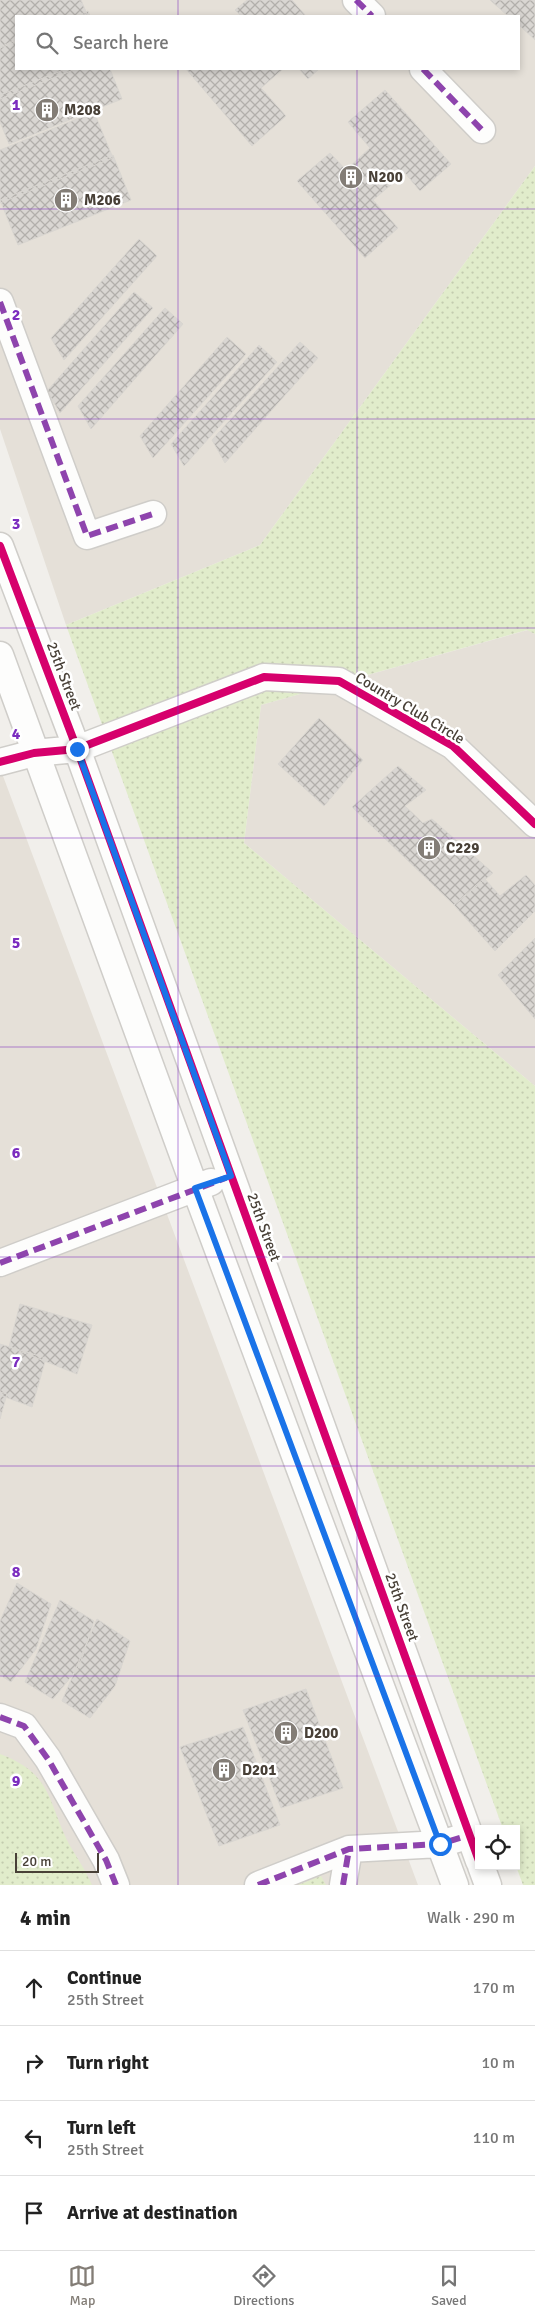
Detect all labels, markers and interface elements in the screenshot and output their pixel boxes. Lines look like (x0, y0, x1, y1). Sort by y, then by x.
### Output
search box (15, 15, 520, 70)
icon: search (33, 29, 61, 57)
text: Search here (73, 31, 169, 55)
text: 1 (12, 95, 21, 115)
building icon: M208 (34, 97, 60, 123)
place label: M208 (64, 101, 101, 119)
building icon: N200 (338, 164, 364, 190)
place label: N200 (368, 168, 403, 186)
building icon: M206 (53, 187, 79, 213)
place label: M206 (84, 191, 121, 209)
text: 2 (12, 305, 20, 325)
text: 3 (12, 514, 20, 534)
street label: 25th Street (43, 639, 85, 713)
street label: Country Club Circle (352, 668, 468, 748)
text: 4 (12, 724, 21, 744)
route end (66, 738, 89, 761)
building icon: C229 (416, 835, 442, 861)
place label: C229 (446, 839, 479, 857)
text: 5 (12, 933, 20, 953)
text: 6 (12, 1143, 21, 1163)
street label: 25th Street (243, 1190, 285, 1264)
text: 7 (12, 1352, 21, 1372)
text: 8 (12, 1562, 21, 1582)
street label: 25th Street (381, 1570, 423, 1644)
building icon: D200 (273, 1720, 299, 1746)
place label: D200 (304, 1724, 338, 1742)
building icon: D201 (211, 1757, 237, 1783)
place label: D201 (242, 1761, 276, 1779)
text: 9 (12, 1771, 21, 1791)
map controls (475, 1825, 520, 1870)
button: locate (475, 1825, 520, 1870)
route start (429, 1833, 452, 1856)
scale bar (15, 1850, 99, 1873)
text: 20 m (22, 1853, 51, 1870)
text: 4 min (20, 1905, 71, 1931)
text: Walk · 290 m (427, 1908, 515, 1928)
text: Continue (67, 1966, 142, 1990)
icon: ahead (20, 1974, 48, 2002)
text: 170 m (473, 1978, 515, 1998)
text: 25th Street (67, 1990, 144, 2010)
icon: right (20, 2049, 48, 2077)
text: Turn right (67, 2051, 149, 2075)
text: 10 m (481, 2053, 515, 2073)
text: Turn left (67, 2116, 136, 2140)
icon: left (20, 2124, 48, 2152)
text: 110 m (473, 2128, 515, 2148)
text: 25th Street (67, 2140, 144, 2160)
icon: arrive (20, 2199, 48, 2227)
text: Arrive at destination (67, 2201, 238, 2225)
tab: Map (68, 2262, 96, 2309)
tab: Directions (233, 2262, 294, 2309)
tab: Saved (431, 2262, 467, 2309)

